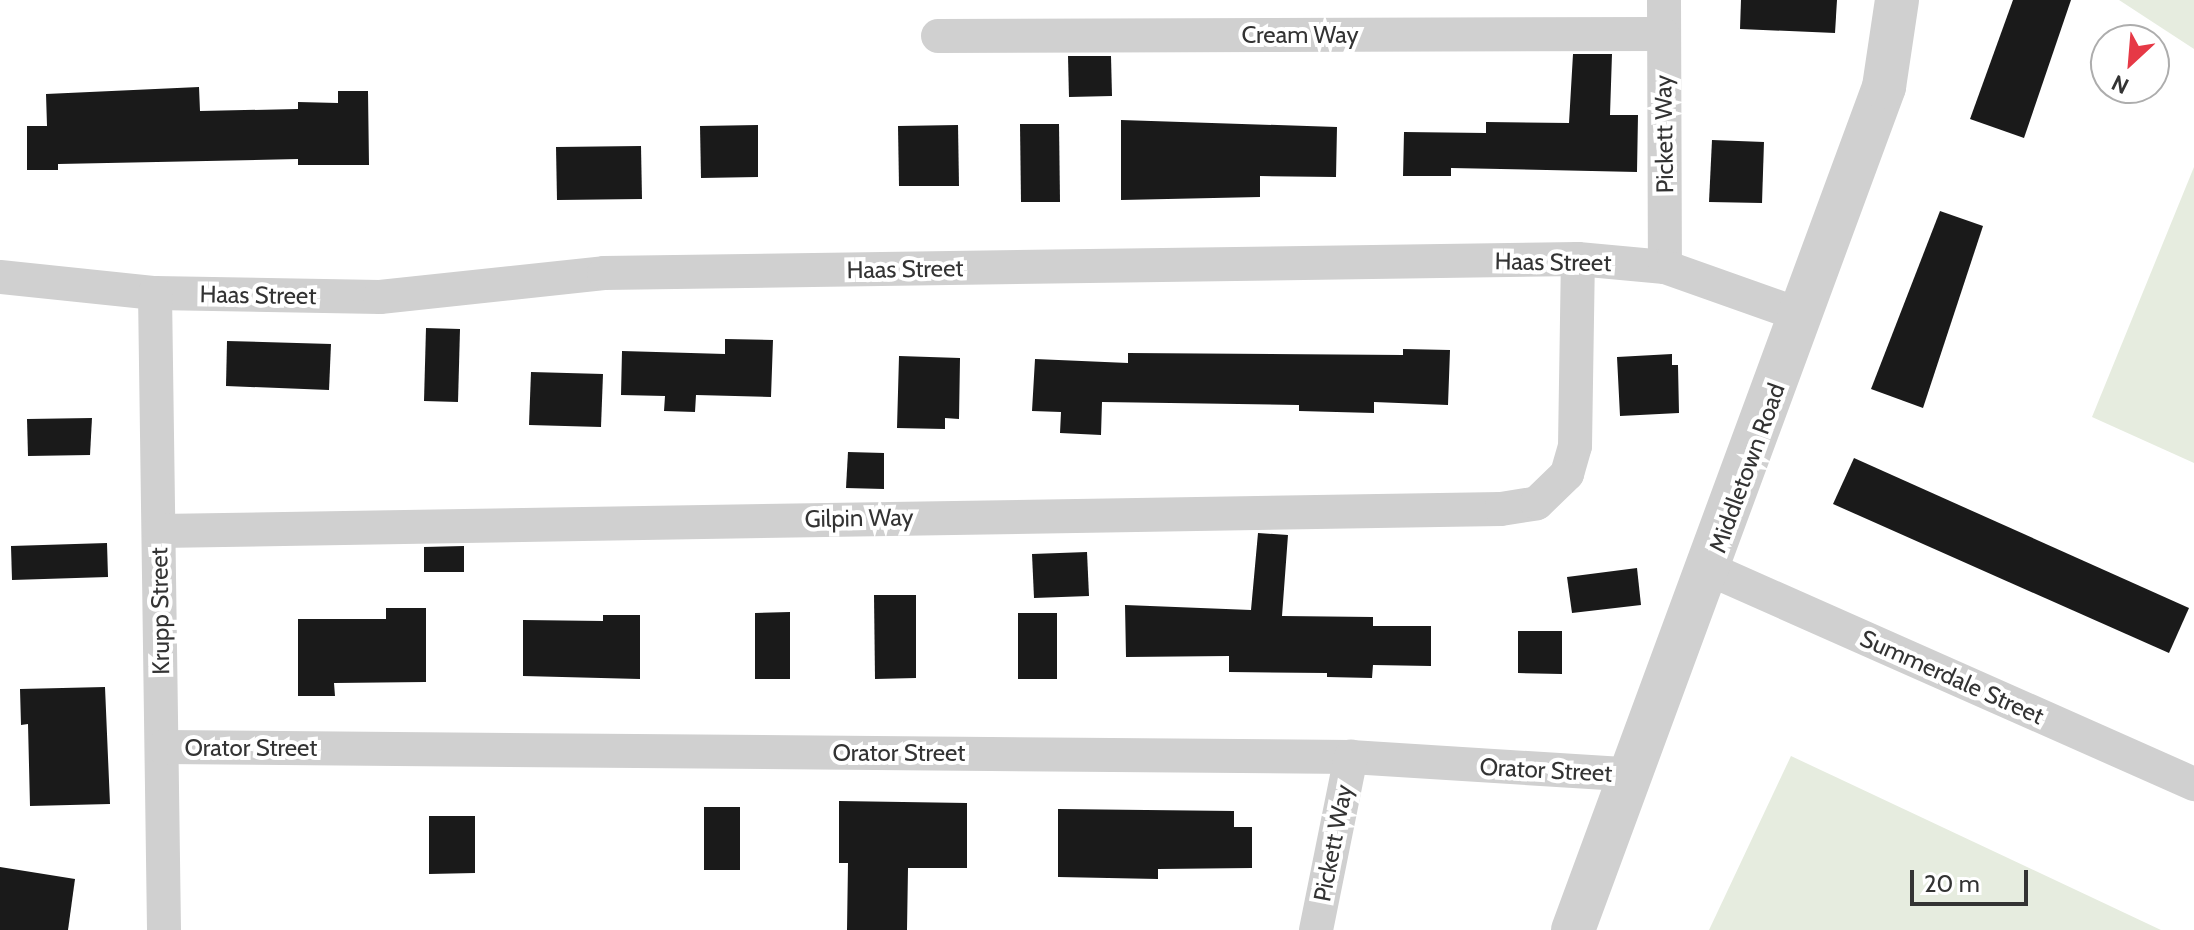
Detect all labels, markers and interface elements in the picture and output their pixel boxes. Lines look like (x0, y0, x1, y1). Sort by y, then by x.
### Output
street label: Cream Way (1241, 21, 1359, 49)
north arrow (2090, 24, 2170, 104)
text: N (2107, 69, 2133, 100)
street label: Pickett Way (1649, 74, 1679, 194)
street label: Haas Street (1494, 247, 1612, 277)
street label: Haas Street (846, 254, 964, 284)
street label: Haas Street (199, 280, 317, 310)
street label: Middletown Road (1703, 379, 1791, 557)
street label: Gilpin Way (804, 503, 914, 533)
street label: Krupp Street (144, 547, 176, 675)
street label: Summerdale Street (1856, 624, 2048, 730)
street label: Orator Street (185, 734, 317, 762)
street label: Orator Street (833, 739, 965, 767)
street label: Orator Street (1479, 752, 1613, 788)
street label: Pickett Way (1308, 782, 1358, 904)
scale bar (1914, 854, 2032, 904)
text: 20 m (1924, 869, 1980, 898)

